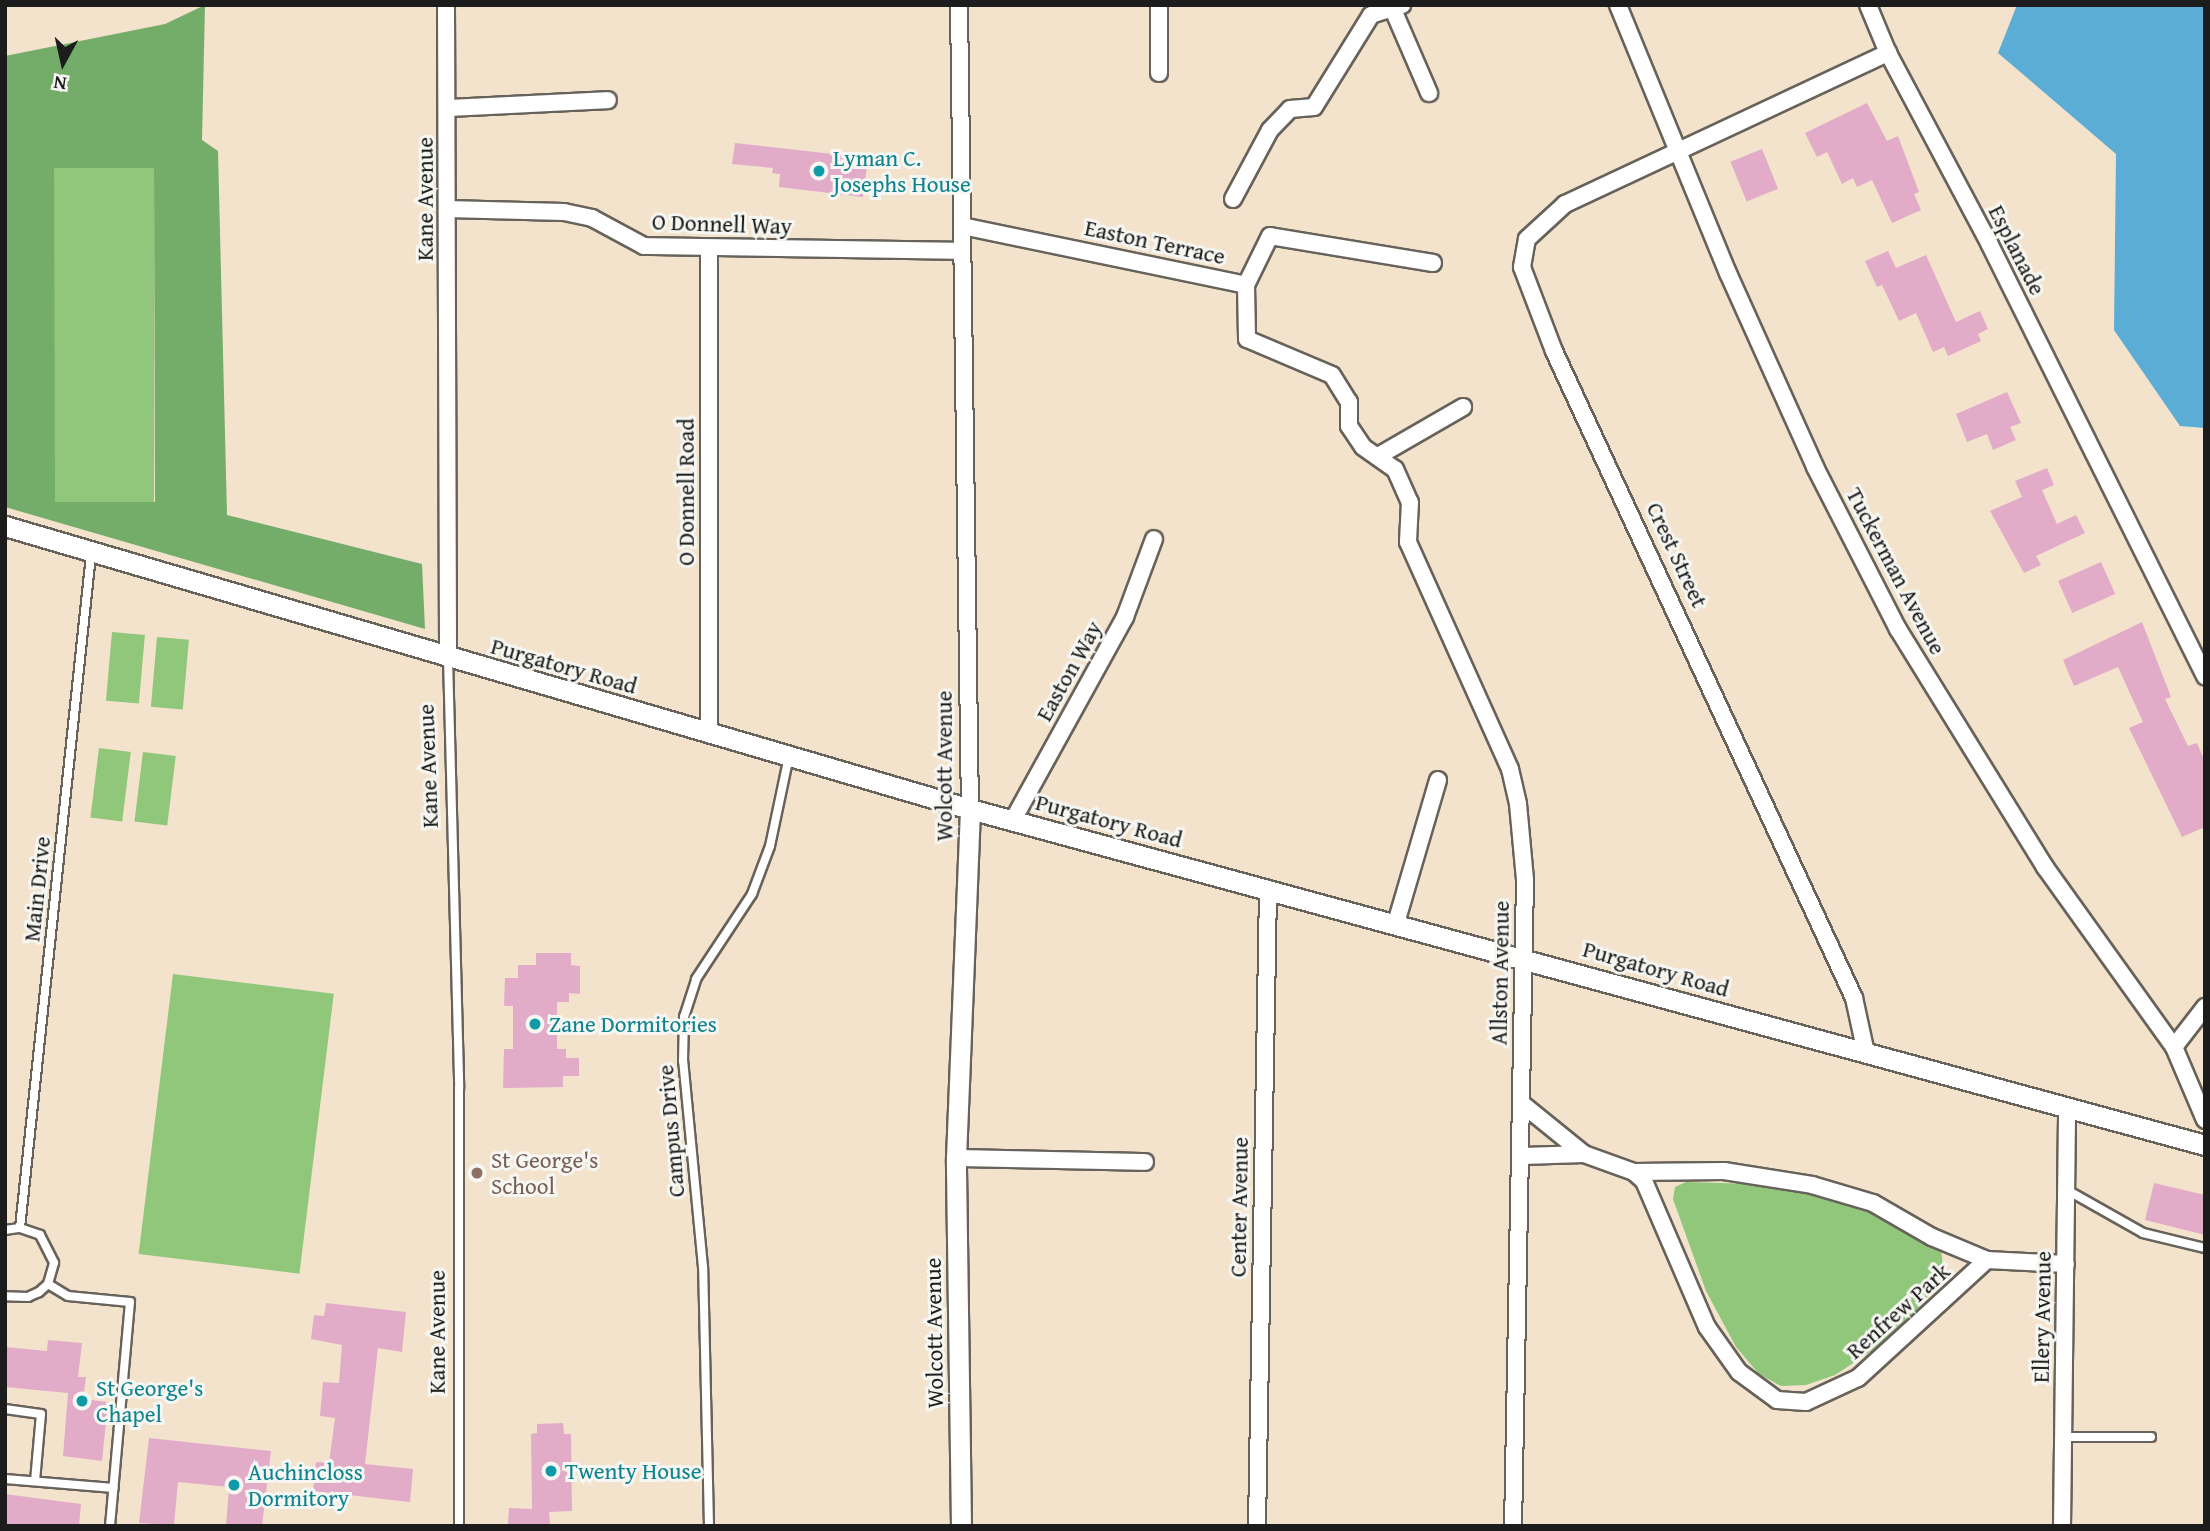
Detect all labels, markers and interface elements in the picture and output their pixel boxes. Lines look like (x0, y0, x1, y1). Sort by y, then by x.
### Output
north arrow (28, 28, 98, 98)
text: N (52, 69, 68, 99)
street label: Kane Avenue (411, 137, 439, 261)
place label: Lyman C. Josephs House (833, 144, 971, 198)
marker: Lyman C. Josephs House (811, 163, 827, 179)
street label: Esplanade (1983, 200, 2051, 300)
street label: O Donnell Way (651, 208, 793, 240)
street label: Easton Terrace (1082, 214, 1228, 270)
street label: O Donnell Road (672, 418, 700, 566)
street label: Tuckerman Avenue (1840, 483, 1952, 659)
street label: Crest Street (1641, 498, 1713, 612)
street label: Easton Way (1030, 616, 1108, 726)
street label: Purgatory Road (488, 632, 640, 700)
street label: Wolcott Avenue (930, 691, 958, 841)
street label: Kane Avenue (412, 704, 444, 828)
street label: Purgatory Road (1033, 788, 1185, 854)
street label: Main Drive (18, 835, 56, 943)
street label: Allston Avenue (1485, 901, 1515, 1045)
street label: Purgatory Road (1580, 935, 1732, 1003)
place label: Zane Dormitories (549, 1010, 717, 1038)
marker: Zane Dormitories (527, 1016, 543, 1032)
street label: Campus Drive (651, 1064, 691, 1198)
street label: Center Avenue (1224, 1137, 1254, 1277)
place label: St George's School (491, 1146, 598, 1200)
marker: St George's School (469, 1165, 485, 1181)
street label: Ellery Avenue (2027, 1251, 2057, 1383)
street label: Wolcott Avenue (919, 1257, 949, 1409)
street label: Renfrew Park (1840, 1257, 1956, 1365)
street label: Kane Avenue (423, 1270, 451, 1394)
place label: St George's Chapel (96, 1374, 203, 1428)
marker: St George's Chapel (74, 1393, 90, 1409)
place label: Twenty House (565, 1457, 701, 1485)
place label: Auchincloss Dormitory (248, 1458, 363, 1512)
marker: Twenty House (543, 1463, 559, 1479)
marker: Auchincloss Dormitory (226, 1477, 242, 1493)

